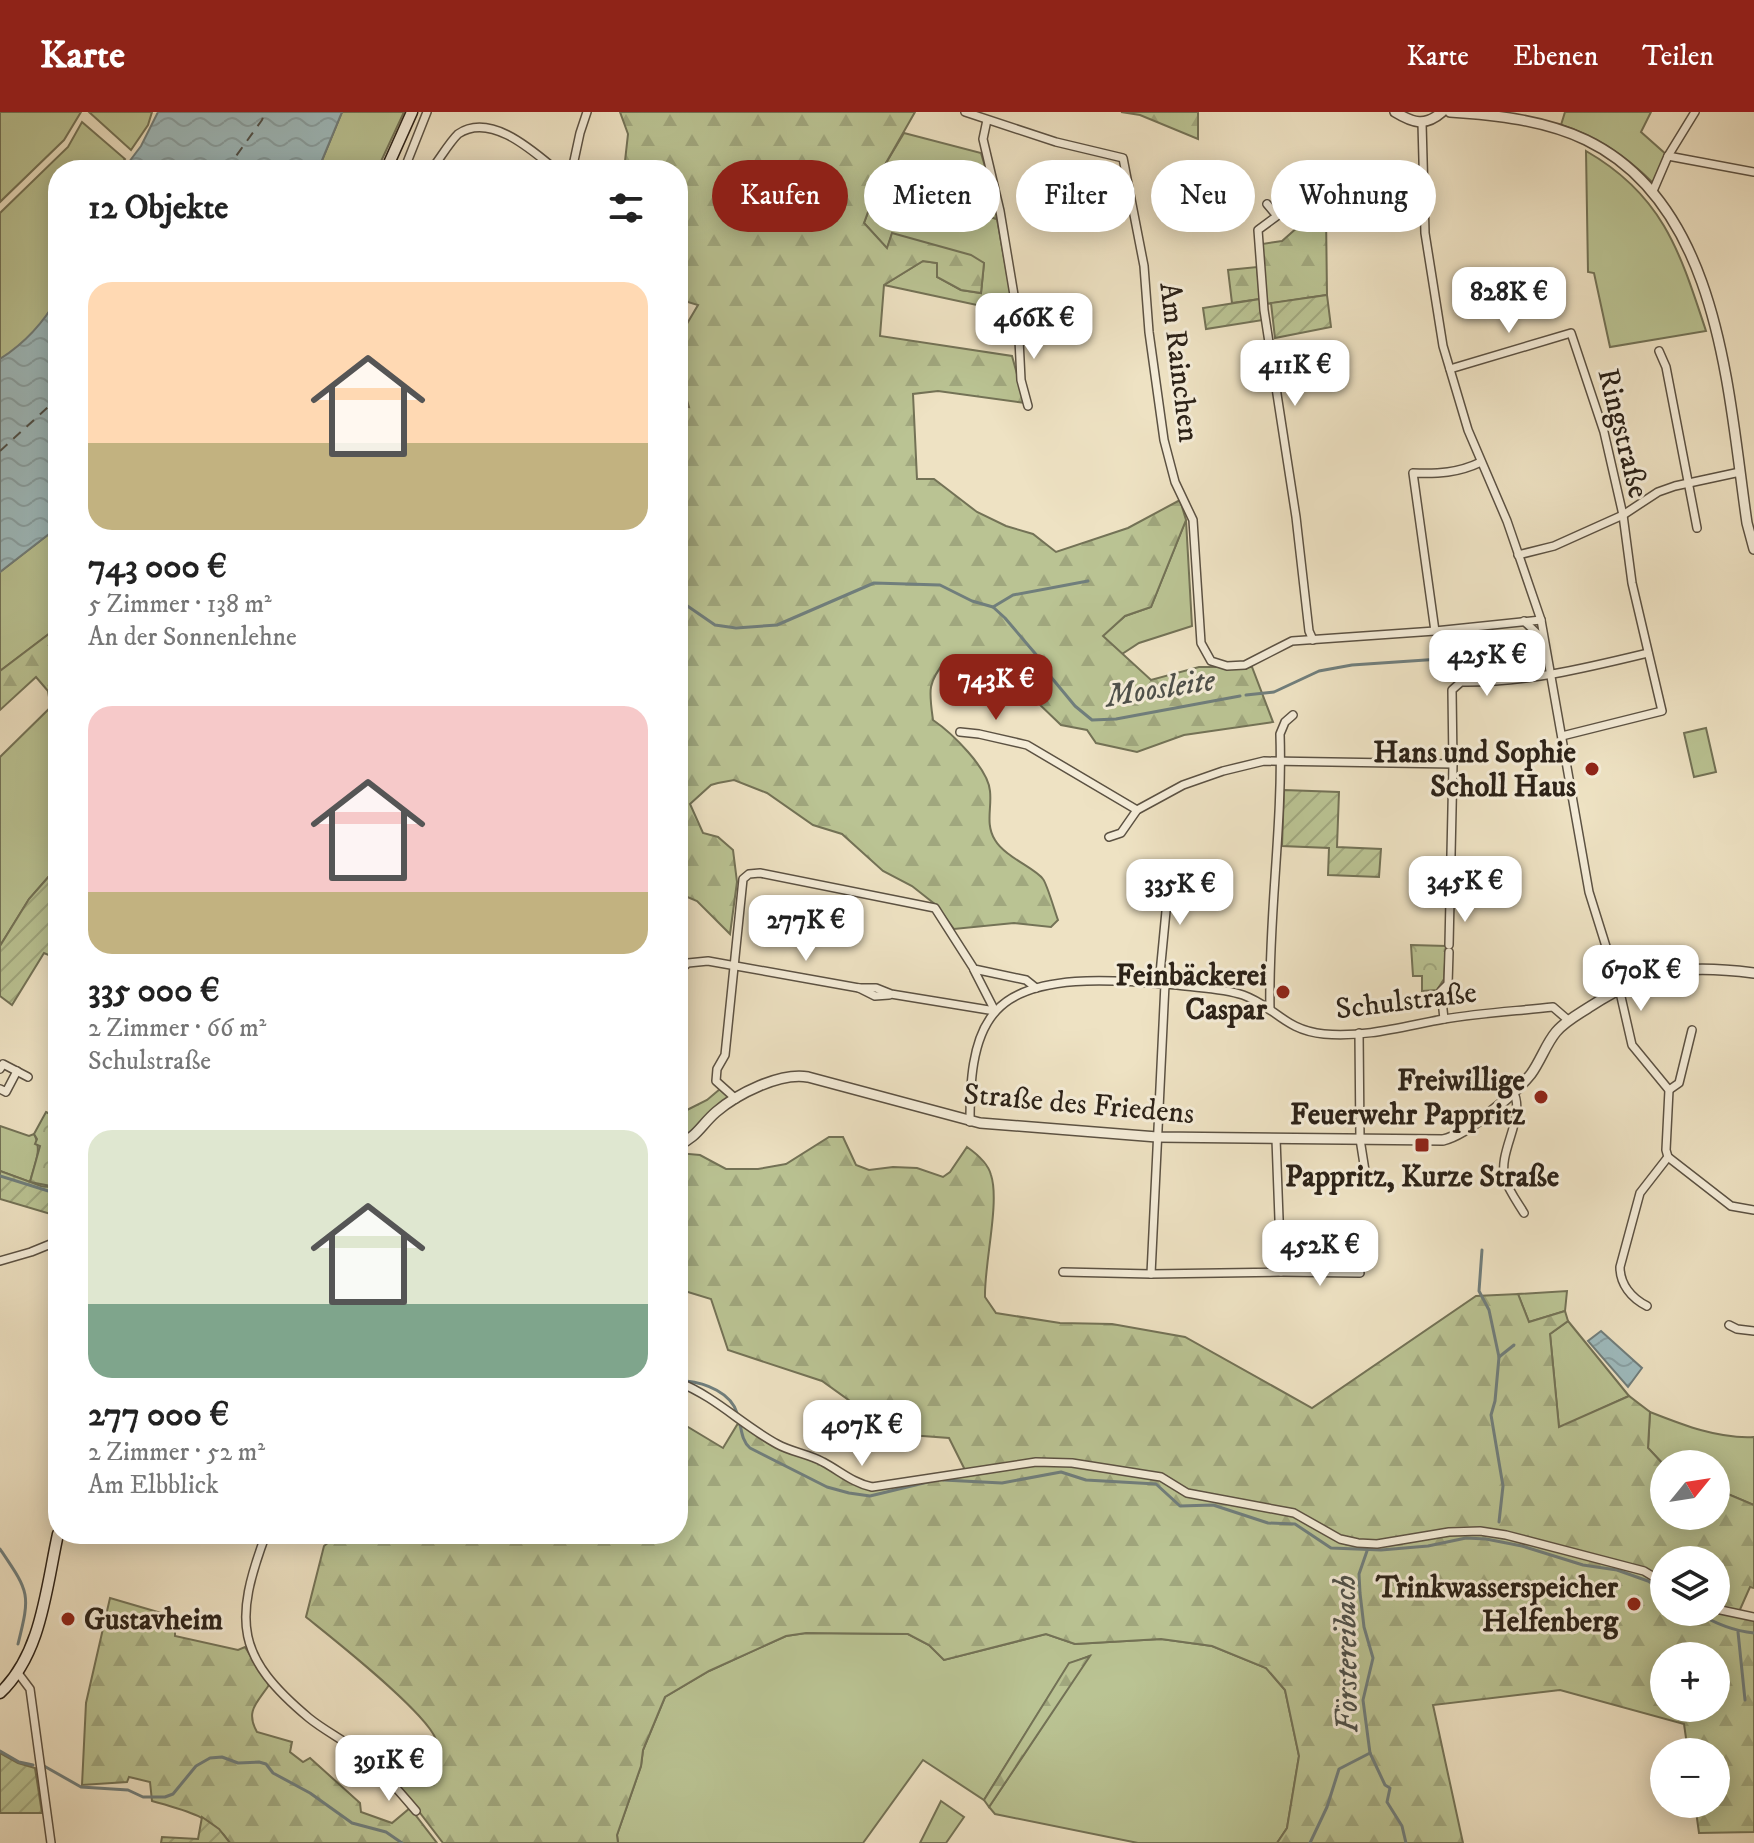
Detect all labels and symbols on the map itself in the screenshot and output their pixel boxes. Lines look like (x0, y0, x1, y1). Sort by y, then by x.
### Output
pin: 828K € (1444, 267, 1574, 335)
street label: Am Rainchen (1150, 280, 1207, 445)
pin: 466K € (969, 293, 1099, 361)
pin: 411K € (1230, 340, 1360, 408)
street label: Ringstraße (1589, 365, 1656, 502)
pin: 425K € (1422, 630, 1552, 698)
pin: 743K € (931, 654, 1061, 722)
water label: Moosleite (1101, 660, 1219, 718)
place label: Hans und Sophie Scholl Haus (1373, 735, 1577, 806)
marker: Hans und Sophie Scholl Haus (1583, 760, 1601, 778)
pin: 345K € (1400, 856, 1530, 924)
pin: 335K € (1115, 859, 1245, 927)
pin: 277K € (741, 895, 871, 963)
pin: 670K € (1576, 945, 1706, 1013)
place label: Feinbäckerei Caspar (1115, 958, 1268, 1029)
street label: Schulstraße (1334, 974, 1479, 1028)
marker: Feinbäckerei Caspar (1274, 983, 1292, 1001)
place label: Freiwillige Feuerwehr Pappritz (1290, 1063, 1526, 1134)
street label: Straße des Friedens (962, 1076, 1196, 1133)
marker: Freiwillige Feuerwehr Pappritz (1532, 1088, 1550, 1106)
marker: Pappritz, Kurze Straße (1413, 1136, 1431, 1154)
place label: Pappritz, Kurze Straße (1285, 1159, 1560, 1196)
pin: 452K € (1255, 1220, 1385, 1288)
pin: 407K € (797, 1400, 927, 1468)
north arrow (1650, 1450, 1730, 1530)
place label: Trinkwasserspeicher Helfenberg (1375, 1570, 1619, 1641)
water label: Förstereibach (1326, 1575, 1368, 1733)
marker: Trinkwasserspeicher Helfenberg (1625, 1595, 1643, 1613)
place label: Gustavheim (84, 1602, 223, 1639)
marker: Gustavheim (59, 1610, 77, 1628)
pin: 391K € (324, 1735, 454, 1803)

